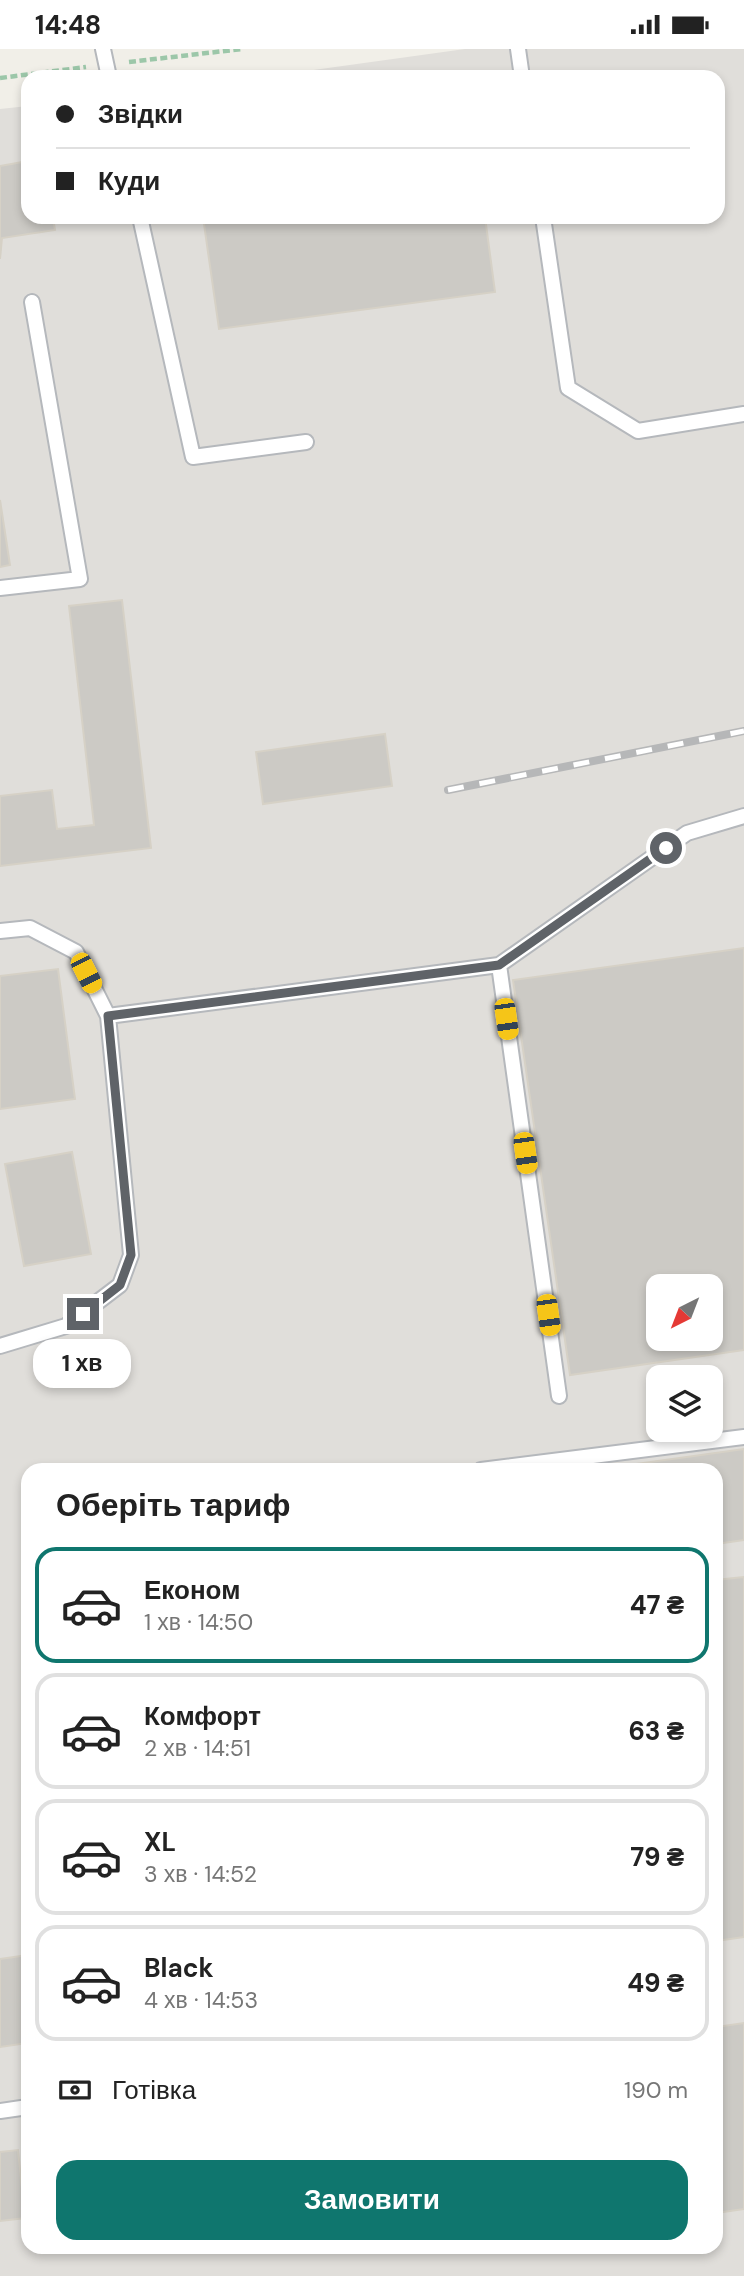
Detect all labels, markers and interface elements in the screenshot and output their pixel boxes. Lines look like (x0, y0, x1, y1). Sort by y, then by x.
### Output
text: 14:48 (35, 8, 101, 42)
text: Звідки (98, 97, 183, 131)
text: Куди (98, 164, 160, 198)
route start (650, 832, 682, 864)
car (68, 950, 105, 996)
car (493, 997, 520, 1041)
car (512, 1131, 539, 1175)
north arrow (646, 1274, 723, 1351)
map controls (646, 1274, 723, 1442)
car (535, 1293, 562, 1337)
route end (67, 1298, 99, 1330)
callout: 1 хв (34, 1339, 132, 1387)
text: 1 хв (62, 1348, 102, 1378)
button: layers (646, 1365, 723, 1442)
text: Оберіть тариф (56, 1484, 290, 1526)
text: Економ (144, 1573, 240, 1607)
icon: car (60, 1574, 123, 1637)
text: 47 ₴ (630, 1588, 684, 1622)
text: 1 хв · 14:50 (144, 1607, 253, 1637)
text: Комфорт (144, 1699, 261, 1733)
icon: car (60, 1700, 123, 1763)
text: 63 ₴ (628, 1714, 684, 1748)
text: 2 хв · 14:51 (144, 1733, 251, 1763)
text: XL (144, 1825, 176, 1859)
icon: car (60, 1826, 123, 1889)
text: 79 ₴ (630, 1840, 684, 1874)
text: 3 хв · 14:52 (144, 1859, 257, 1889)
text: Black (144, 1951, 214, 1985)
icon: car (60, 1952, 123, 2015)
text: 49 ₴ (627, 1966, 684, 2000)
text: 4 хв · 14:53 (144, 1985, 258, 2015)
icon: cash (56, 2071, 94, 2109)
text: Готівка (112, 2073, 196, 2107)
text: 190 m (624, 2075, 688, 2105)
button: Замовити (56, 2160, 688, 2240)

